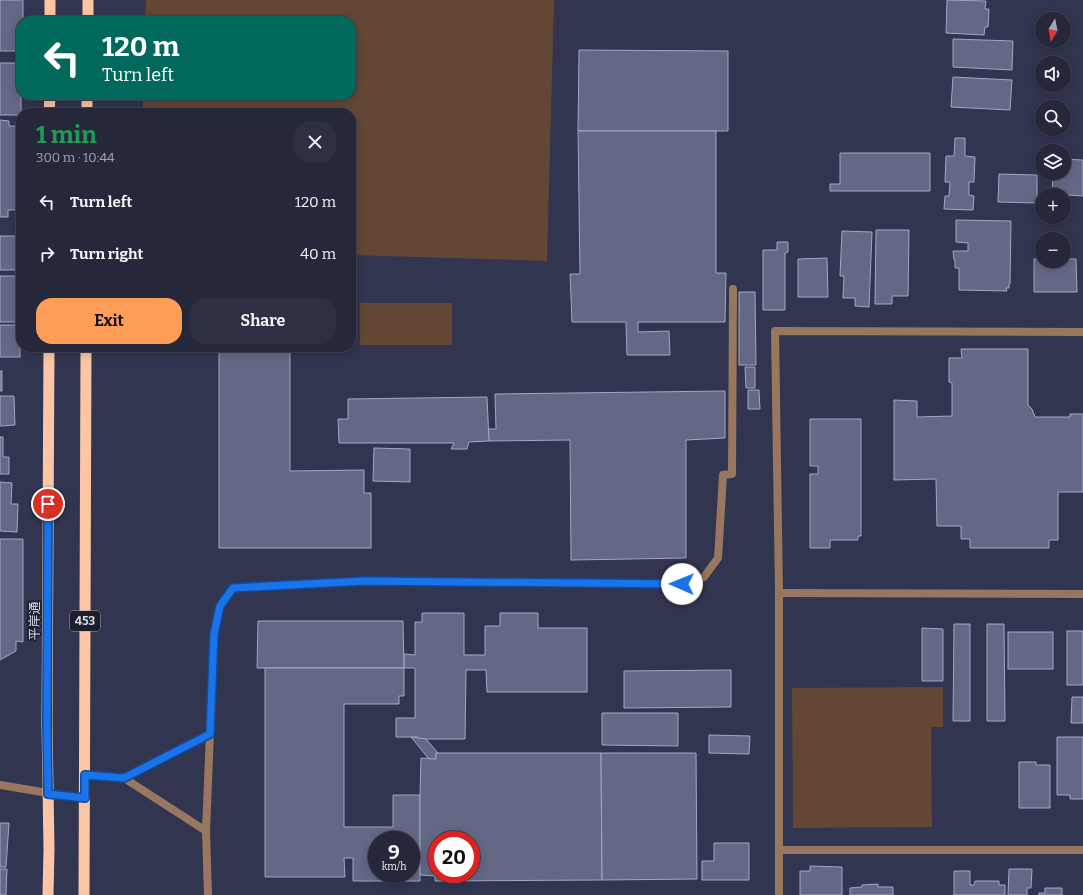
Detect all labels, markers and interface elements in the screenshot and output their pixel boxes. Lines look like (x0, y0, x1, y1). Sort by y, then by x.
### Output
north arrow (1035, 12, 1071, 48)
map controls (1035, 12, 1071, 268)
text: 120 m (102, 30, 179, 63)
icon: left (36, 32, 88, 84)
button: sound (1035, 56, 1071, 92)
text: Turn left (102, 64, 174, 86)
button: search (1035, 100, 1071, 136)
text: 1 min (36, 121, 97, 149)
button: close (294, 121, 336, 163)
button: layers (1035, 144, 1071, 180)
text: 300 m · 10:44 (36, 150, 115, 165)
button: + (1035, 188, 1071, 224)
icon: left (36, 191, 58, 213)
text: Turn left (70, 193, 132, 211)
text: 120 m (295, 193, 336, 211)
button: − (1035, 232, 1071, 268)
icon: right (36, 243, 58, 265)
text: Turn right (70, 245, 143, 263)
text: 40 m (300, 245, 336, 263)
button: Exit (36, 298, 182, 344)
button: Share (190, 298, 336, 344)
pin (31, 487, 65, 521)
icon: arrive (37, 493, 59, 515)
position arrow (661, 563, 703, 605)
street label: 平岸通 (27, 601, 42, 641)
road number: 453 (70, 611, 100, 631)
speed limit sign: 20 (428, 831, 480, 883)
text: 9 (388, 840, 400, 864)
text: km/h (382, 861, 406, 873)

